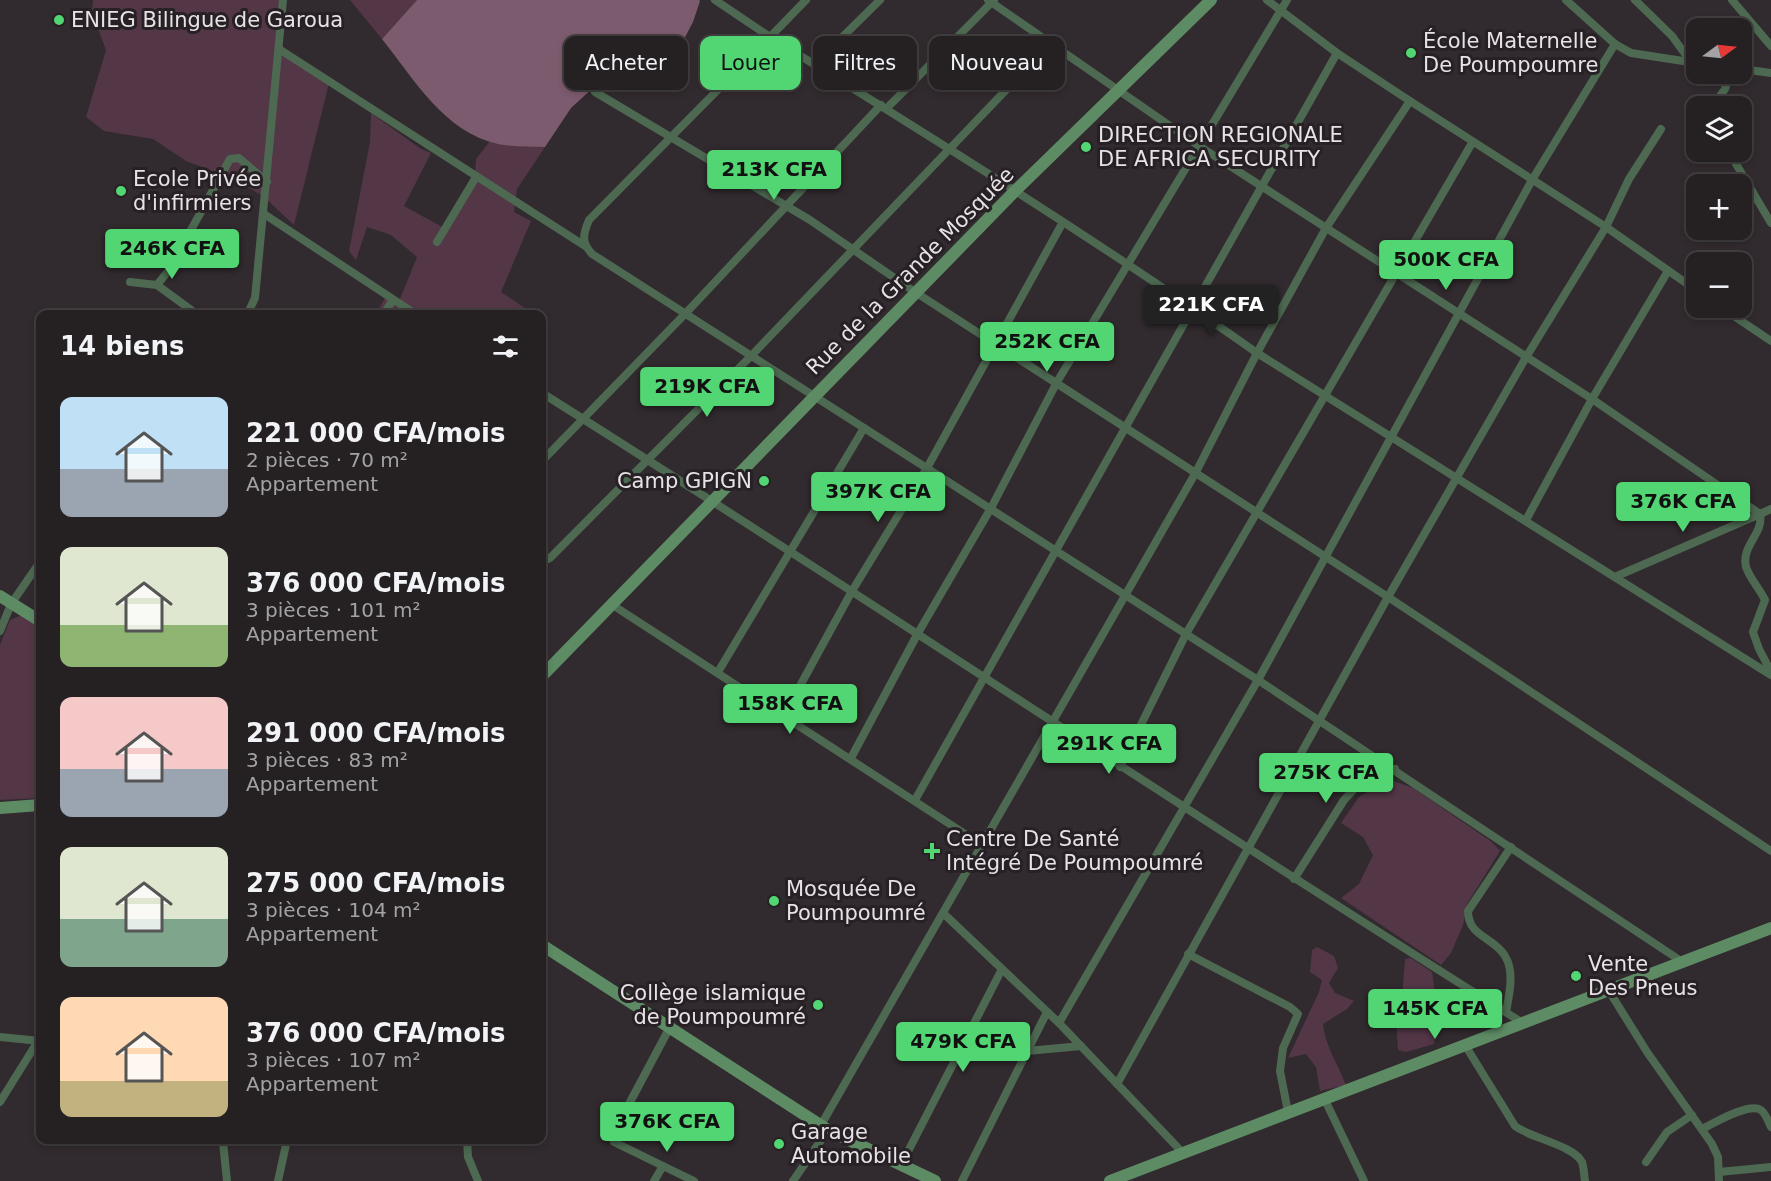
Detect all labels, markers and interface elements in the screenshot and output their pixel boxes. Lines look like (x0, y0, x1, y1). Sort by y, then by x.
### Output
place label: ENIEG Bilingue de Garoua (71, 8, 343, 32)
marker: ENIEG Bilingue de Garoua (52, 13, 66, 27)
north arrow (1686, 18, 1752, 84)
map controls (1686, 18, 1752, 318)
place label: École Maternelle De Poumpoumre (1423, 28, 1598, 77)
chip: Acheter (564, 36, 688, 90)
chip: Louer (700, 36, 801, 90)
chip: Filtres (813, 36, 917, 90)
chip: Nouveau (929, 36, 1065, 90)
marker: École Maternelle De Poumpoumre (1404, 46, 1418, 60)
button: layers (1686, 96, 1752, 162)
place label: DIRECTION REGIONALE DE AFRICA SECURITY (1098, 123, 1343, 171)
marker: DIRECTION REGIONALE DE AFRICA SECURITY (1079, 140, 1093, 154)
pin: 213K CFA (712, 150, 836, 201)
text: 213K CFA (721, 157, 827, 181)
street label: Rue de la Grande Mosquée (801, 162, 1019, 380)
place label: Ecole Privée d'infirmiers (133, 167, 261, 215)
button: + (1686, 174, 1752, 240)
marker: Ecole Privée d'infirmiers (114, 184, 128, 198)
pin: 246K CFA (110, 229, 234, 280)
text: 246K CFA (119, 236, 225, 260)
pin: 500K CFA (1384, 240, 1508, 291)
text: 500K CFA (1393, 247, 1499, 271)
button: − (1686, 252, 1752, 318)
pin: 221K CFA (1149, 285, 1273, 336)
text: 221K CFA (1158, 292, 1264, 316)
pin: 252K CFA (985, 322, 1109, 373)
text: 252K CFA (994, 329, 1100, 353)
icon: filters (489, 330, 522, 363)
text: 14 biens (60, 331, 184, 361)
pin: 219K CFA (645, 367, 769, 418)
text: 219K CFA (654, 374, 760, 398)
text: 221 000 CFA/mois (246, 418, 505, 448)
icon: home (108, 421, 180, 493)
text: 2 pièces · 70 m² (246, 448, 408, 472)
place label: Camp GPIGN (617, 469, 752, 493)
text: Appartement (246, 472, 378, 496)
pin: 397K CFA (816, 472, 940, 523)
marker: Camp GPIGN (757, 474, 771, 488)
text: 397K CFA (825, 479, 931, 503)
pin: 376K CFA (1621, 482, 1745, 533)
text: 376K CFA (1630, 489, 1736, 513)
text: 376 000 CFA/mois (246, 568, 505, 598)
icon: home (108, 571, 180, 643)
text: 3 pièces · 101 m² (246, 598, 420, 622)
text: Appartement (246, 622, 378, 646)
pin: 158K CFA (728, 684, 852, 735)
text: 158K CFA (737, 691, 843, 715)
text: 291 000 CFA/mois (246, 718, 505, 748)
icon: home (108, 721, 180, 793)
pin: 291K CFA (1047, 724, 1171, 775)
text: 291K CFA (1056, 731, 1162, 755)
text: 3 pièces · 83 m² (246, 748, 408, 772)
pin: 275K CFA (1264, 753, 1388, 804)
text: 275K CFA (1273, 760, 1379, 784)
text: Appartement (246, 772, 378, 796)
place label: Centre De Santé Intégré De Poumpoumré (946, 827, 1203, 875)
marker: Centre De Santé Intégré De Poumpoumré (923, 842, 941, 860)
text: 275 000 CFA/mois (246, 868, 505, 898)
icon: home (108, 871, 180, 943)
place label: Mosquée De Poumpoumré (786, 877, 926, 925)
marker: Mosquée De Poumpoumré (767, 894, 781, 908)
text: 3 pièces · 104 m² (246, 898, 420, 922)
text: Appartement (246, 922, 378, 946)
place label: Vente Des Pneus (1588, 952, 1697, 1000)
marker: Vente Des Pneus (1569, 969, 1583, 983)
place label: Collège islamique de Poumpoumré (620, 981, 806, 1029)
pin: 145K CFA (1373, 989, 1497, 1040)
text: 145K CFA (1382, 996, 1488, 1020)
marker: Collège islamique de Poumpoumré (811, 998, 825, 1012)
text: 376 000 CFA/mois (246, 1018, 505, 1048)
icon: home (108, 1021, 180, 1093)
pin: 479K CFA (901, 1022, 1025, 1073)
text: 479K CFA (910, 1029, 1016, 1053)
text: 3 pièces · 107 m² (246, 1048, 420, 1072)
text: Appartement (246, 1072, 378, 1096)
pin: 376K CFA (605, 1102, 729, 1153)
text: 376K CFA (614, 1109, 720, 1133)
place label: Garage Automobile (791, 1120, 911, 1168)
marker: Garage Automobile (772, 1137, 786, 1151)

